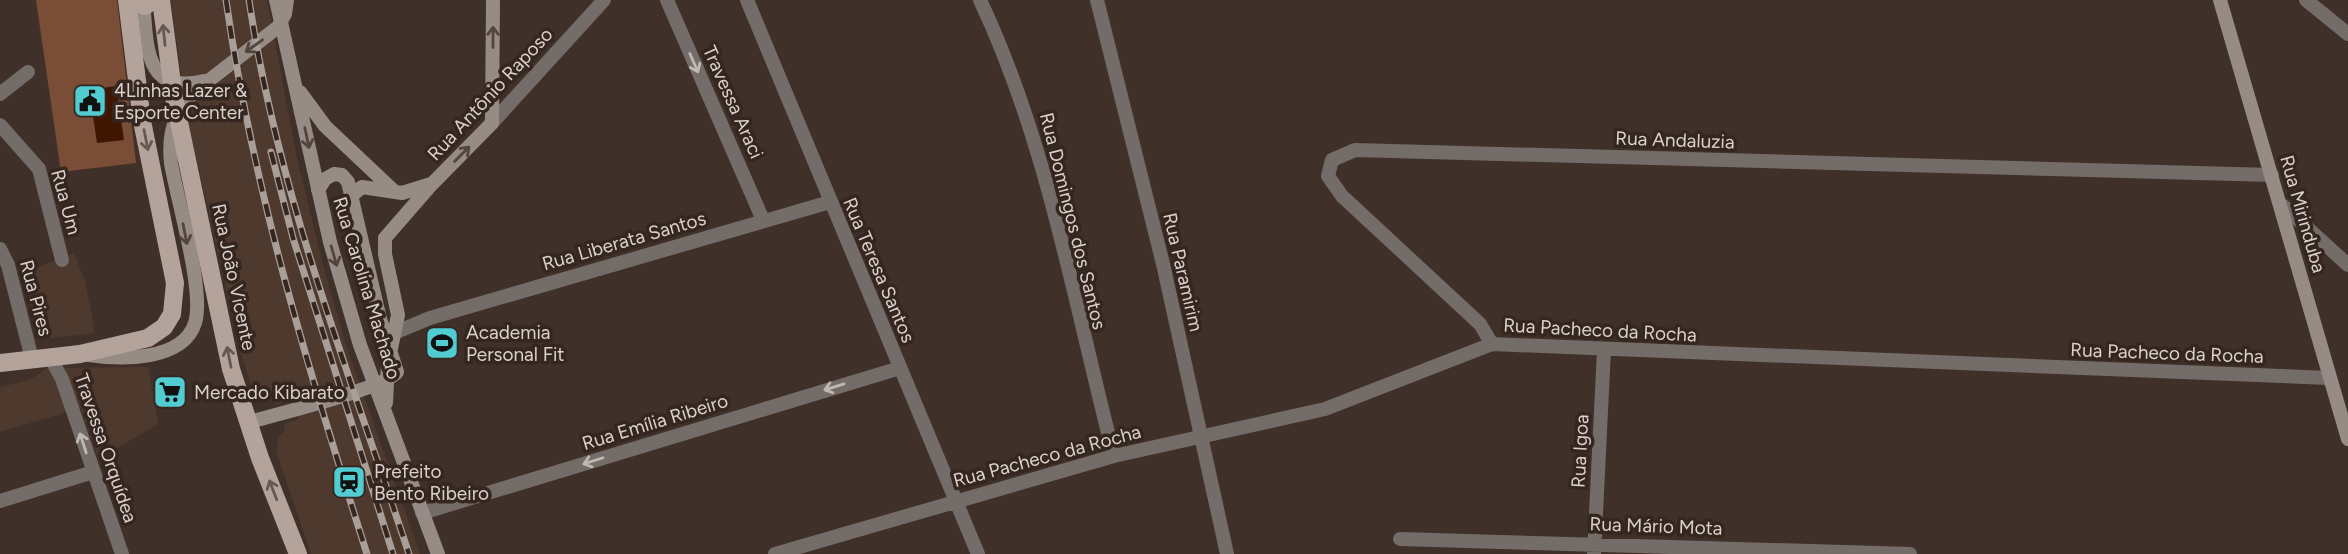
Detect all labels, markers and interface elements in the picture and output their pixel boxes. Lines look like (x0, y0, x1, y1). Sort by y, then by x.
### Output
street label: Rua Antônio Raposo (423, 23, 557, 165)
one-way arrow (158, 24, 171, 47)
one-way arrow (486, 26, 500, 49)
one-way arrow (245, 39, 264, 53)
street label: Travessa Araci (698, 42, 768, 162)
one-way arrow (688, 51, 701, 73)
place label: 4Linhas Lazer & Esporte Center (114, 79, 248, 124)
public building icon: 4Linhas Lazer & Esporte Center (71, 82, 109, 120)
street label: Rua Domingos dos Santos (1035, 110, 1111, 332)
one-way arrow (300, 126, 314, 149)
street label: Rua Andaluzia (1615, 126, 1735, 154)
one-way arrow (140, 128, 153, 151)
one-way arrow (453, 145, 470, 162)
street label: Rua Mirinduba (2275, 153, 2331, 275)
street label: Rua Um (46, 167, 86, 237)
street label: Rua Carolina Machado (328, 194, 406, 382)
street label: Rua Teresa Santos (838, 194, 920, 346)
street label: Rua João Vicente (207, 202, 261, 352)
street label: Rua Liberata Santos (539, 207, 709, 275)
street label: Rua Paramirim (1158, 210, 1208, 334)
one-way arrow (178, 222, 192, 245)
one-way arrow (329, 245, 342, 267)
street label: Rua Pires (15, 257, 57, 339)
street label: Rua Pacheco da Rocha (1503, 313, 1697, 347)
place label: Academia Personal Fit (466, 321, 565, 366)
sports icon: Academia Personal Fit (423, 324, 461, 362)
street label: Rua Pacheco da Rocha (2070, 338, 2264, 368)
one-way arrow (221, 346, 235, 369)
street label: Travessa Orquídea (70, 370, 142, 526)
supermarket icon: Mercado Kibarato (151, 373, 189, 411)
place label: Mercado Kibarato (194, 381, 345, 404)
one-way arrow (824, 382, 846, 395)
street label: Rua Emília Ribeiro (579, 389, 731, 455)
street label: Rua Igoa (1567, 413, 1593, 489)
street label: Rua Pacheco da Rocha (951, 420, 1143, 492)
one-way arrow (76, 433, 89, 455)
one-way arrow (583, 456, 605, 468)
place label: Prefeito Bento Ribeiro (374, 460, 489, 505)
station icon: Prefeito Bento Ribeiro (330, 463, 368, 501)
one-way arrow (266, 480, 279, 502)
street label: Rua Mário Mota (1589, 512, 1723, 540)

